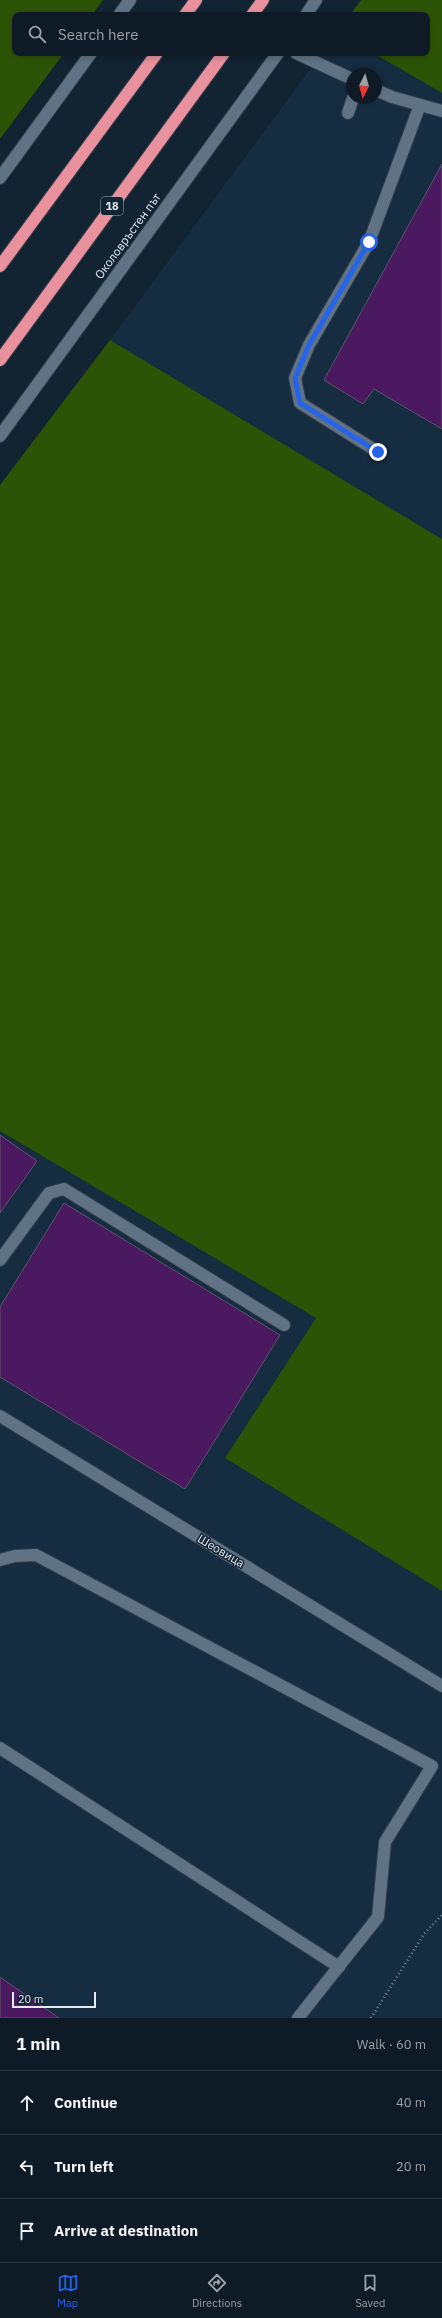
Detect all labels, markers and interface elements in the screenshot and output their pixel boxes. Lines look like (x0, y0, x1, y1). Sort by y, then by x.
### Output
search box (12, 12, 430, 56)
icon: search (26, 23, 48, 45)
text: Search here (58, 25, 138, 44)
north arrow (346, 68, 382, 104)
street label: Околовръстен път (91, 189, 164, 282)
road number: 18 (101, 197, 123, 215)
route start (360, 233, 378, 251)
route end (369, 443, 387, 461)
street label: Шеовица (195, 1531, 248, 1571)
scale bar (12, 1990, 96, 2009)
text: 20 m (18, 1992, 43, 2006)
text: 1 min (16, 2033, 60, 2055)
text: Walk · 60 m (357, 2036, 426, 2053)
icon: ahead (16, 2092, 38, 2114)
text: Continue (54, 2093, 118, 2112)
text: 40 m (396, 2094, 426, 2111)
icon: left (16, 2156, 38, 2178)
text: Turn left (54, 2157, 114, 2176)
text: 20 m (396, 2158, 426, 2175)
icon: arrive (16, 2220, 38, 2242)
text: Arrive at destination (54, 2221, 198, 2240)
tab: Map (57, 2272, 79, 2310)
tab: Directions (192, 2272, 242, 2310)
tab: Saved (355, 2272, 385, 2310)

